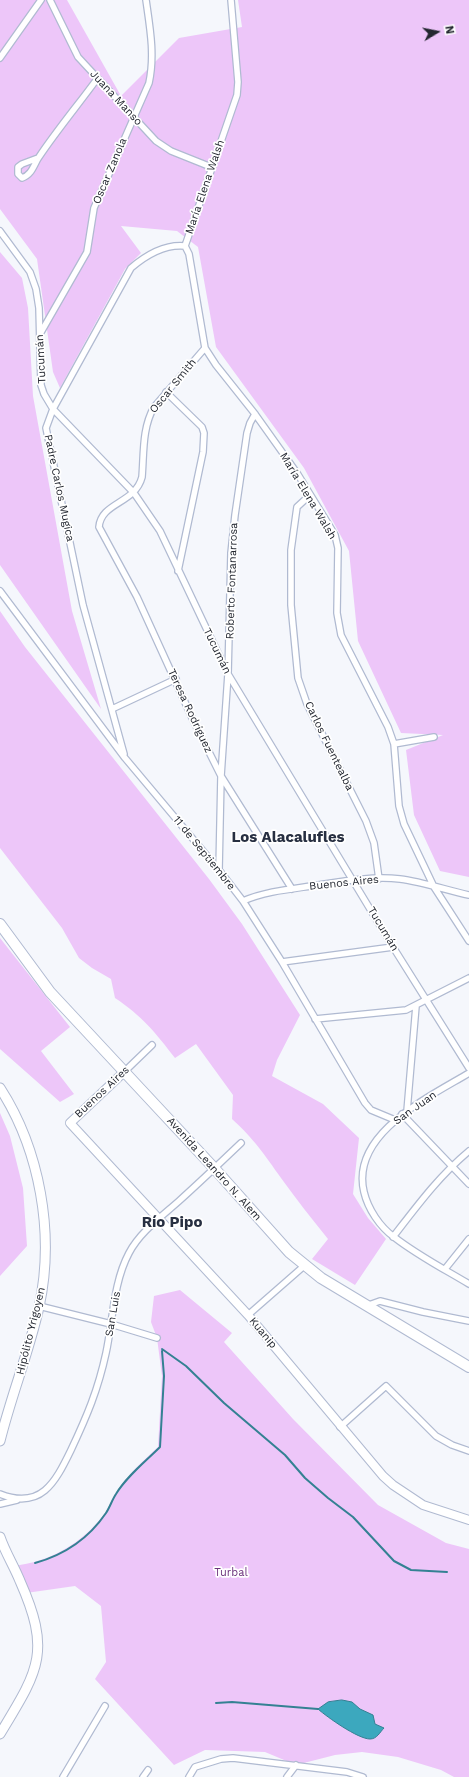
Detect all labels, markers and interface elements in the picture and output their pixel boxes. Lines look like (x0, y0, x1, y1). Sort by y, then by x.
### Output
north arrow (417, 12, 457, 52)
text: N (442, 25, 456, 35)
street label: Juana Manso (87, 68, 145, 128)
street label: Oscar Zanola (90, 136, 130, 206)
street label: María Elena Walsh (183, 138, 227, 236)
street label: Tucumán (33, 334, 49, 384)
street label: Oscar Smith (147, 356, 199, 416)
street label: Padre Carlos Mugica (41, 433, 77, 543)
street label: María Elena Walsh (277, 450, 339, 542)
street label: Roberto Fontanarrosa (223, 522, 241, 640)
street label: Tucumán (200, 626, 234, 676)
street label: Teresa Rodríguez (165, 667, 215, 755)
street label: Carlos Fuentealba (302, 699, 356, 793)
street label: 11 de Septiembre (170, 813, 238, 893)
district label: Los Alacalufles (231, 829, 345, 847)
street label: Buenos Aires (309, 873, 379, 893)
street label: Tucumán (365, 905, 401, 953)
street label: Buenos Aires (72, 1063, 132, 1121)
street label: San Juan (391, 1088, 439, 1128)
street label: Avenida Leandro N. Alem (164, 1114, 264, 1224)
district label: Río Pipo (142, 1214, 202, 1232)
street label: Hipólito Yrigoyen (14, 1286, 48, 1376)
street label: San Luis (103, 1290, 123, 1338)
street label: Kuanip (246, 1315, 280, 1351)
park label: Turbal (214, 1566, 248, 1580)

